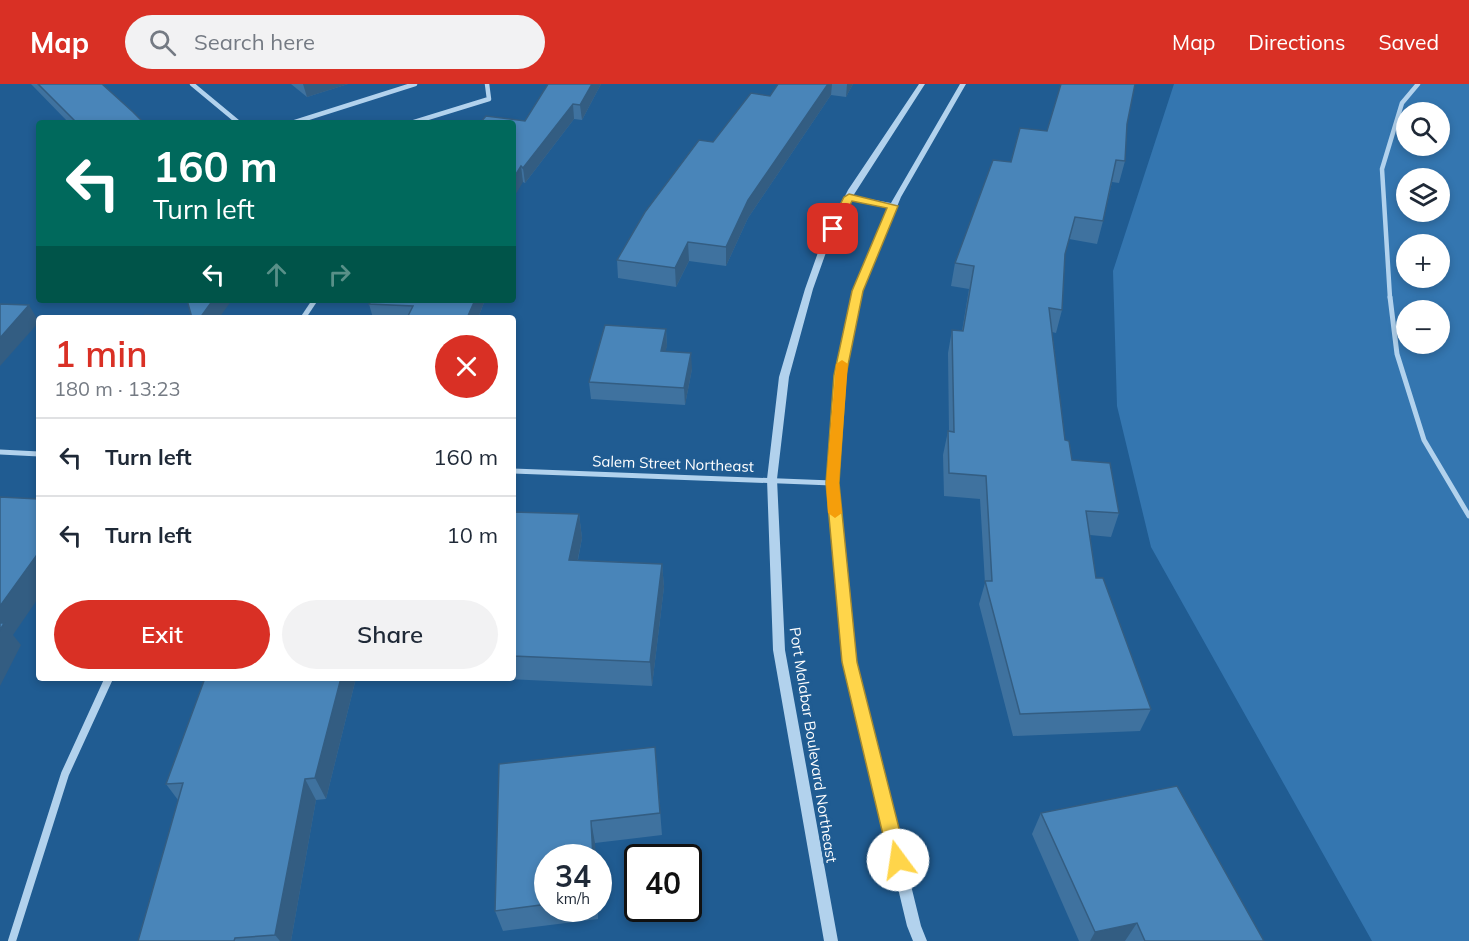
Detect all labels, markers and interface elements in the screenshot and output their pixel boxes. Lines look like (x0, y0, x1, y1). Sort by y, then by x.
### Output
search box (125, 15, 545, 69)
text: Map (30, 25, 89, 60)
icon: search (146, 26, 179, 59)
text: Search here (194, 28, 315, 56)
text: Map (1172, 29, 1215, 55)
text: Directions (1248, 29, 1345, 55)
text: Saved (1378, 29, 1439, 55)
map controls (1396, 102, 1450, 354)
button: search (1396, 102, 1450, 156)
text: 160 m (153, 140, 278, 193)
icon: left (54, 144, 132, 222)
button: layers (1396, 168, 1450, 222)
text: Turn left (153, 192, 255, 226)
pin (807, 203, 858, 254)
icon: arrive (816, 212, 849, 245)
button: + (1396, 234, 1450, 288)
icon: left (197, 258, 230, 291)
icon: ahead (260, 258, 293, 291)
icon: right (323, 258, 356, 291)
button: − (1396, 300, 1450, 354)
text: 1 min (54, 331, 148, 376)
button: close (435, 335, 498, 398)
text: 180 m · 13:23 (54, 376, 180, 401)
icon: left (54, 441, 87, 474)
text: Turn left (105, 443, 192, 471)
text: 160 m (433, 443, 498, 471)
street label: Salem Street Northeast (592, 451, 754, 476)
icon: left (54, 519, 87, 552)
text: Turn left (105, 521, 192, 549)
text: 10 m (447, 521, 498, 549)
button: Exit (54, 600, 270, 669)
button: Share (282, 600, 498, 669)
street label: Port Malabar Boulevard Northeast (785, 626, 842, 864)
position arrow (866, 828, 930, 892)
speed limit sign: 40 (624, 844, 702, 922)
text: 34 (555, 857, 591, 895)
text: km/h (556, 889, 590, 908)

